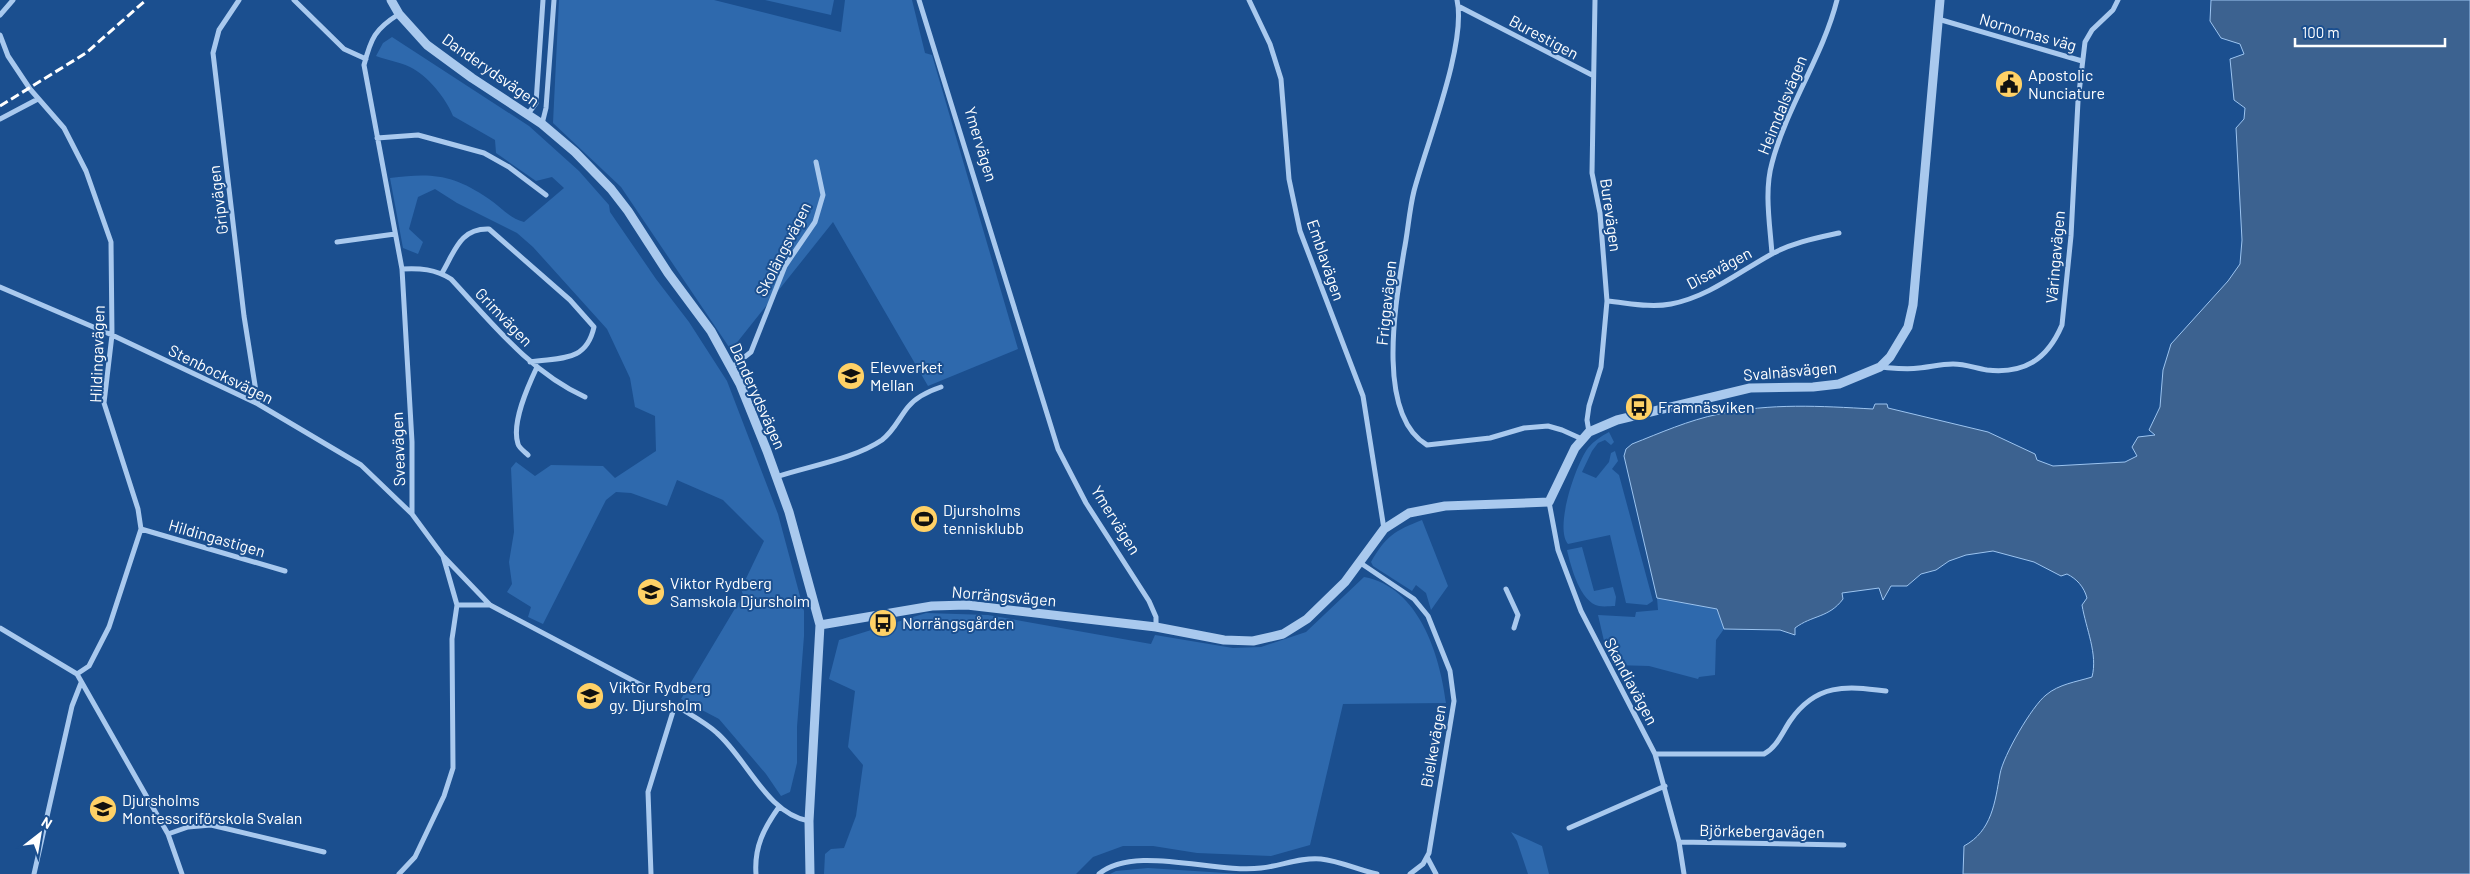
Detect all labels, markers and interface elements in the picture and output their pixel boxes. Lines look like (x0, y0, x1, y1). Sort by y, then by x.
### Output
street label: Nornornas väg (1977, 9, 2079, 54)
street label: Burestigen (1506, 10, 1582, 63)
scale bar (2295, 15, 2445, 47)
text: 100 m (2302, 23, 2340, 41)
street label: Danderydsvägen (439, 29, 544, 110)
street label: Heimdalsvägen (1753, 52, 1810, 157)
place label: Apostolic Nunciature (2028, 65, 2105, 102)
public building icon: Apostolic Nunciature (1994, 69, 2024, 99)
street label: Ymervägen (961, 104, 1002, 184)
street label: Gripvägen (204, 164, 231, 236)
street label: Burevägen (1597, 177, 1626, 253)
street label: Skolängsvägen (751, 198, 814, 299)
street label: Väringavägen (2041, 210, 2068, 304)
street label: Emblavägen (1304, 217, 1349, 303)
street label: Disavägen (1683, 242, 1755, 293)
street label: Friggavägen (1372, 260, 1399, 346)
street label: Grimvägen (472, 283, 537, 350)
street label: Hildingavägen (85, 305, 108, 403)
street label: Stenbocksvägen (166, 340, 277, 407)
street label: Danderydsvägen (727, 340, 790, 452)
place label: Elevverket Mellan (870, 357, 943, 394)
street label: Svalnäsvägen (1742, 357, 1838, 384)
school or university icon: Elevverket Mellan (836, 361, 866, 391)
bus stop icon: Framnäsviken (1624, 392, 1654, 422)
place label: Framnäsviken (1658, 397, 1755, 416)
street label: Sveavägen (387, 411, 408, 487)
street label: Ymervägen (1088, 482, 1145, 558)
place label: Djursholms tennisklubb (943, 500, 1024, 537)
sports icon: Djursholms tennisklubb (909, 504, 939, 534)
street label: Hildingastigen (167, 515, 268, 560)
place label: Viktor Rydberg Samskola Djursholm (670, 573, 810, 610)
school or university icon: Viktor Rydberg Samskola Djursholm (636, 577, 666, 607)
street label: Norrängsvägen (951, 581, 1057, 610)
bus stop icon: Norrängsgården (868, 608, 898, 638)
place label: Norrängsgården (902, 613, 1014, 632)
street label: Skandiavägen (1600, 634, 1662, 728)
place label: Viktor Rydberg gy. Djursholm (609, 677, 711, 714)
school or university icon: Viktor Rydberg gy. Djursholm (575, 681, 605, 711)
street label: Bielkevägen (1416, 703, 1449, 789)
place label: Djursholms Montessoriförskola Svalan (122, 790, 302, 827)
school or university icon: Djursholms Montessoriförskola Svalan (88, 794, 118, 824)
north arrow (15, 809, 65, 859)
text: N (39, 813, 55, 832)
street label: Björkebergavägen (1699, 820, 1825, 841)

